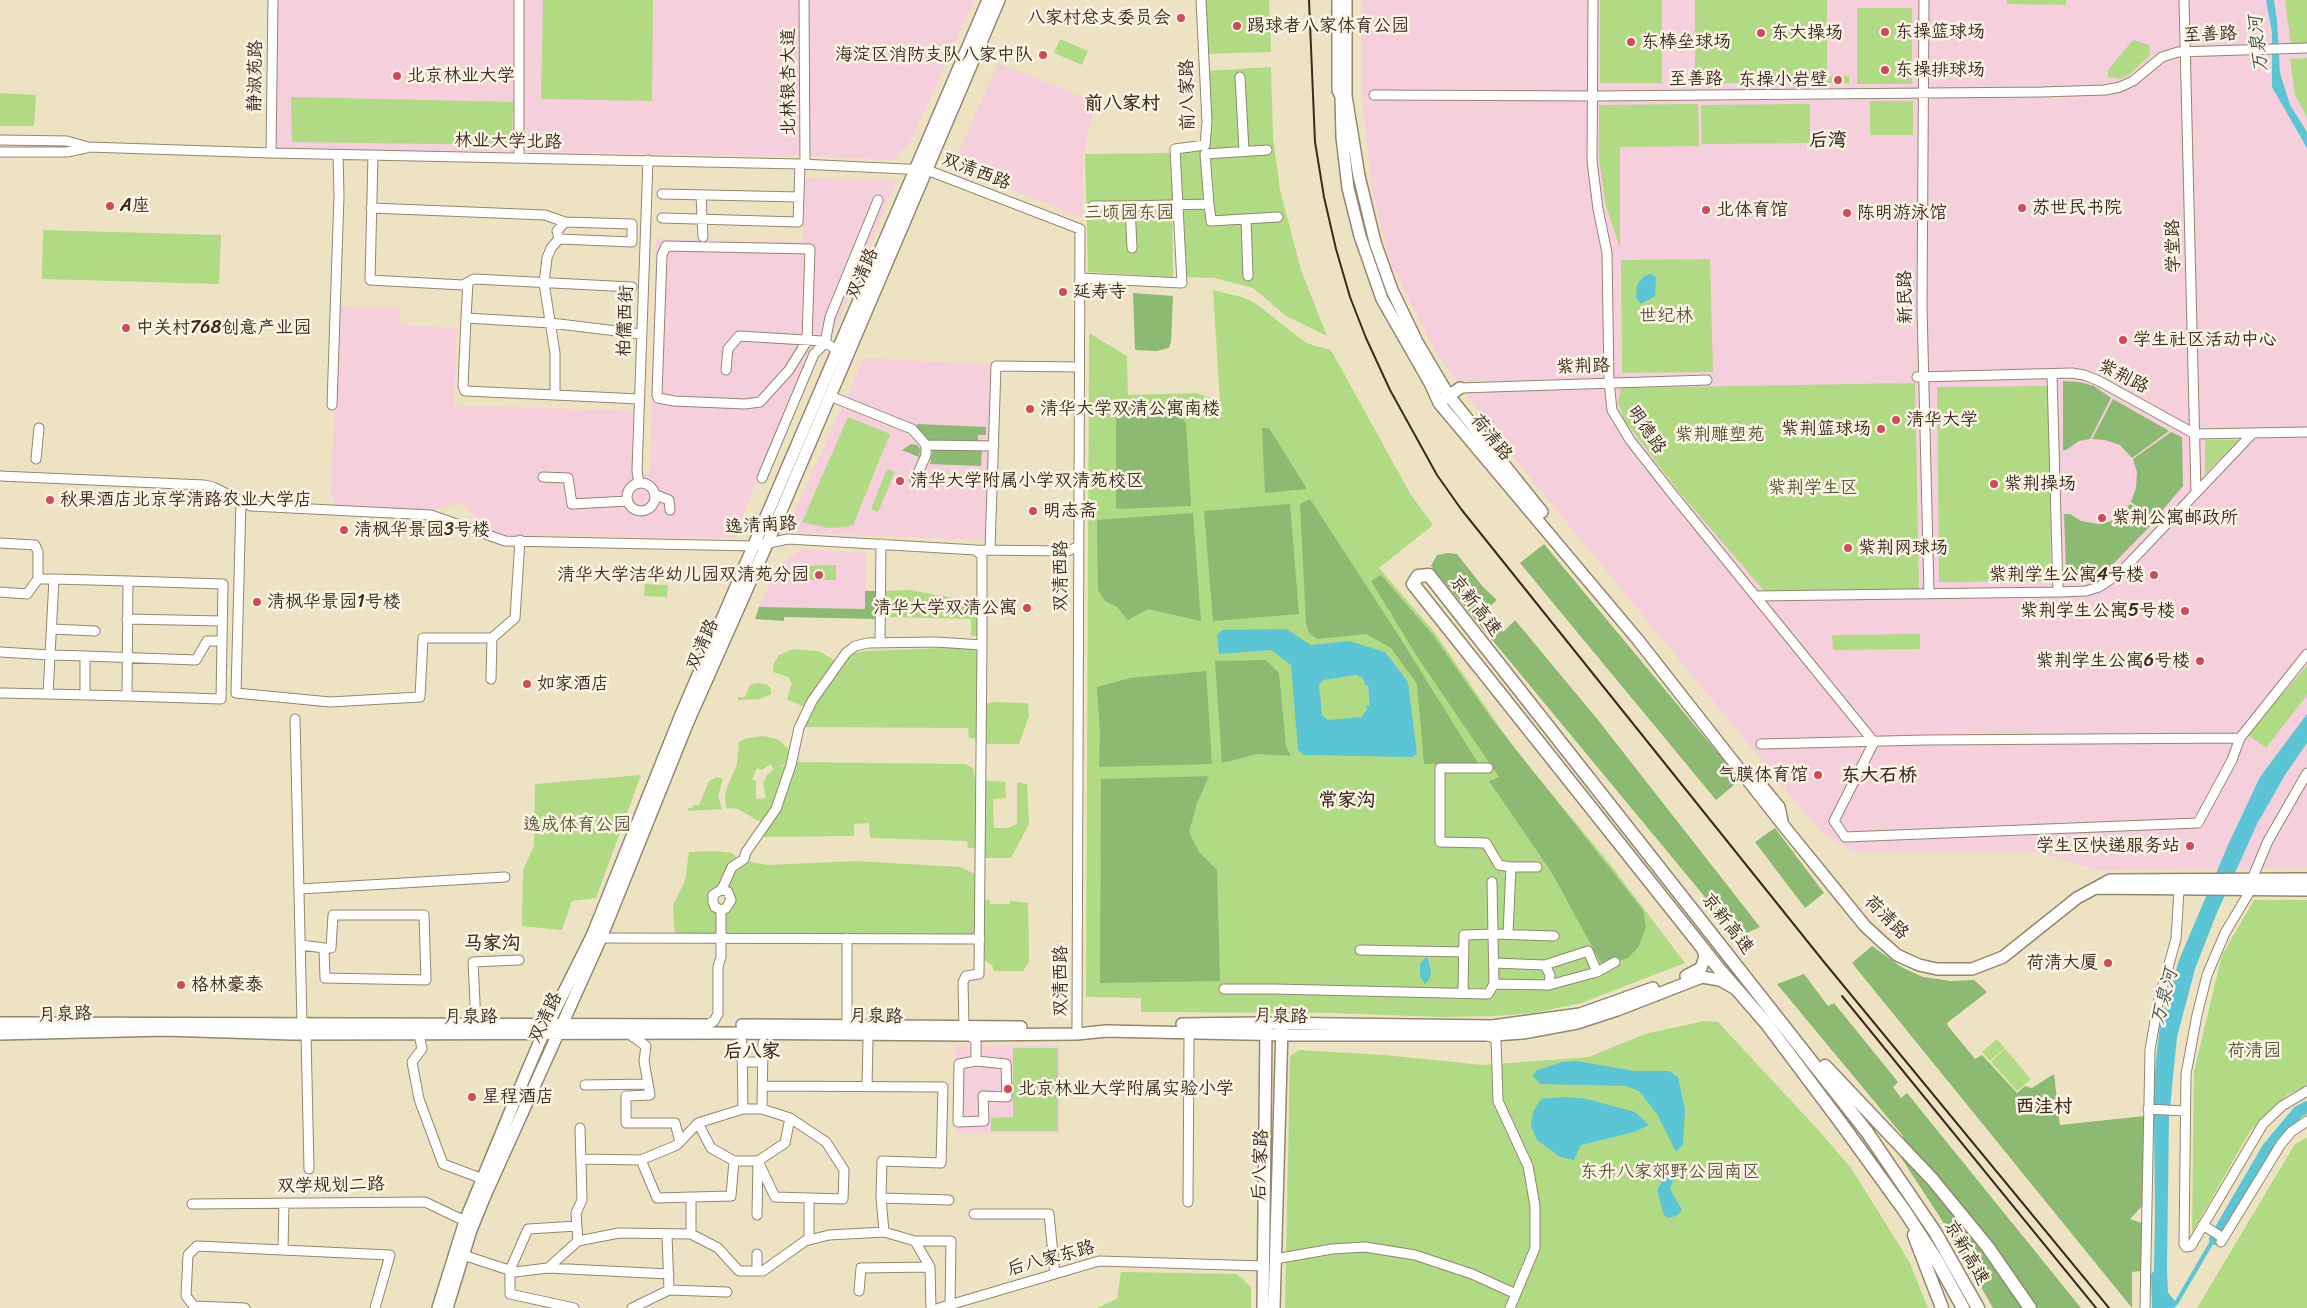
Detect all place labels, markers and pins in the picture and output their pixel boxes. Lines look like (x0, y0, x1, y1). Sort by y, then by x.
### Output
place label: 八家村总支委员会 (1027, 7, 1171, 29)
marker: 八家村总支委员会 (1175, 12, 1187, 24)
place label: 踢球者八家体育公园 (1247, 15, 1409, 37)
marker: 踢球者八家体育公园 (1231, 20, 1243, 32)
place label: 东操篮球场 (1895, 21, 1985, 43)
place label: 东大操场 (1771, 22, 1843, 44)
marker: 东操篮球场 (1879, 26, 1891, 38)
marker: 东大操场 (1755, 27, 1767, 39)
place label: 东棒垒球场 (1641, 31, 1731, 53)
marker: 东棒垒球场 (1625, 36, 1637, 48)
place label: 海淀区消防支队八家中队 (835, 44, 1033, 66)
marker: 海淀区消防支队八家中队 (1037, 49, 1049, 61)
place label: 东操排球场 (1895, 59, 1985, 81)
marker: 东操排球场 (1879, 64, 1891, 76)
place label: 北京林业大学 (407, 65, 515, 87)
place label: 东操小岩壁 (1738, 69, 1828, 91)
marker: 北京林业大学 (391, 70, 403, 82)
marker: 东操小岩壁 (1832, 74, 1844, 86)
place label: A座 (120, 195, 150, 217)
place label: 苏世民书院 (2032, 197, 2122, 219)
place label: 北体育馆 (1716, 199, 1788, 221)
marker: A座 (104, 200, 116, 212)
place label: 陈明游泳馆 (1857, 202, 1947, 224)
marker: 苏世民书院 (2016, 202, 2028, 214)
marker: 北体育馆 (1700, 204, 1712, 216)
marker: 陈明游泳馆 (1841, 207, 1853, 219)
place label: 延寿寺 (1073, 281, 1127, 303)
marker: 延寿寺 (1057, 286, 1069, 298)
place label: 中关村768创意产业园 (136, 317, 311, 339)
marker: 中关村768创意产业园 (120, 322, 132, 334)
place label: 学生社区活动中心 (2133, 329, 2277, 351)
marker: 学生社区活动中心 (2117, 334, 2129, 346)
place label: 清华大学双清公寓南楼 (1040, 398, 1220, 420)
marker: 清华大学双清公寓南楼 (1024, 403, 1036, 415)
place label: 清华大学 (1906, 409, 1978, 431)
marker: 清华大学 (1890, 414, 1902, 426)
place label: 紫荆篮球场 (1781, 418, 1871, 440)
marker: 紫荆篮球场 (1875, 423, 1887, 435)
place label: 清华大学附属小学双清苑校区 (910, 470, 1144, 492)
place label: 紫荆操场 (2004, 473, 2076, 495)
marker: 清华大学附属小学双清苑校区 (894, 475, 906, 487)
marker: 紫荆操场 (1988, 478, 2000, 490)
place label: 秋果酒店北京学清路农业大学店 (60, 489, 312, 511)
marker: 秋果酒店北京学清路农业大学店 (44, 494, 56, 506)
place label: 明志斋 (1043, 500, 1097, 522)
marker: 明志斋 (1027, 505, 1039, 517)
place label: 紫荆公寓邮政所 (2112, 507, 2238, 529)
marker: 紫荆公寓邮政所 (2096, 512, 2108, 524)
place label: 清枫华景园3号楼 (354, 519, 490, 541)
marker: 清枫华景园3号楼 (338, 524, 350, 536)
place label: 紫荆网球场 (1858, 537, 1948, 559)
marker: 紫荆网球场 (1842, 542, 1854, 554)
place label: 清华大学洁华幼儿园双清苑分园 (557, 564, 809, 586)
place label: 紫荆学生公寓4号楼 (1989, 564, 2144, 586)
marker: 清华大学洁华幼儿园双清苑分园 (813, 569, 825, 581)
marker: 紫荆学生公寓4号楼 (2148, 569, 2160, 581)
place label: 清枫华景园1号楼 (267, 591, 401, 613)
marker: 清枫华景园1号楼 (251, 596, 263, 608)
place label: 清华大学双清公寓 (873, 597, 1017, 619)
place label: 紫荆学生公寓5号楼 (2020, 600, 2175, 622)
marker: 清华大学双清公寓 (1021, 602, 1033, 614)
marker: 紫荆学生公寓5号楼 (2179, 605, 2191, 617)
place label: 紫荆学生公寓6号楼 (2036, 650, 2190, 672)
marker: 紫荆学生公寓6号楼 (2194, 655, 2206, 667)
place label: 如家酒店 (537, 673, 609, 695)
marker: 如家酒店 (521, 678, 533, 690)
place label: 气膜体育馆 (1718, 764, 1808, 786)
marker: 气膜体育馆 (1812, 769, 1824, 781)
place label: 学生区快递服务站 (2036, 835, 2180, 857)
marker: 学生区快递服务站 (2184, 840, 2196, 852)
place label: 荷清大厦 (2026, 952, 2098, 974)
marker: 荷清大厦 (2102, 957, 2114, 969)
place label: 格林豪泰 (191, 974, 263, 996)
marker: 格林豪泰 (175, 979, 187, 991)
place label: 北京林业大学附属实验小学 (1018, 1078, 1234, 1100)
marker: 北京林业大学附属实验小学 (1002, 1083, 1014, 1095)
place label: 星程酒店 (482, 1086, 554, 1108)
marker: 星程酒店 (466, 1091, 478, 1103)

